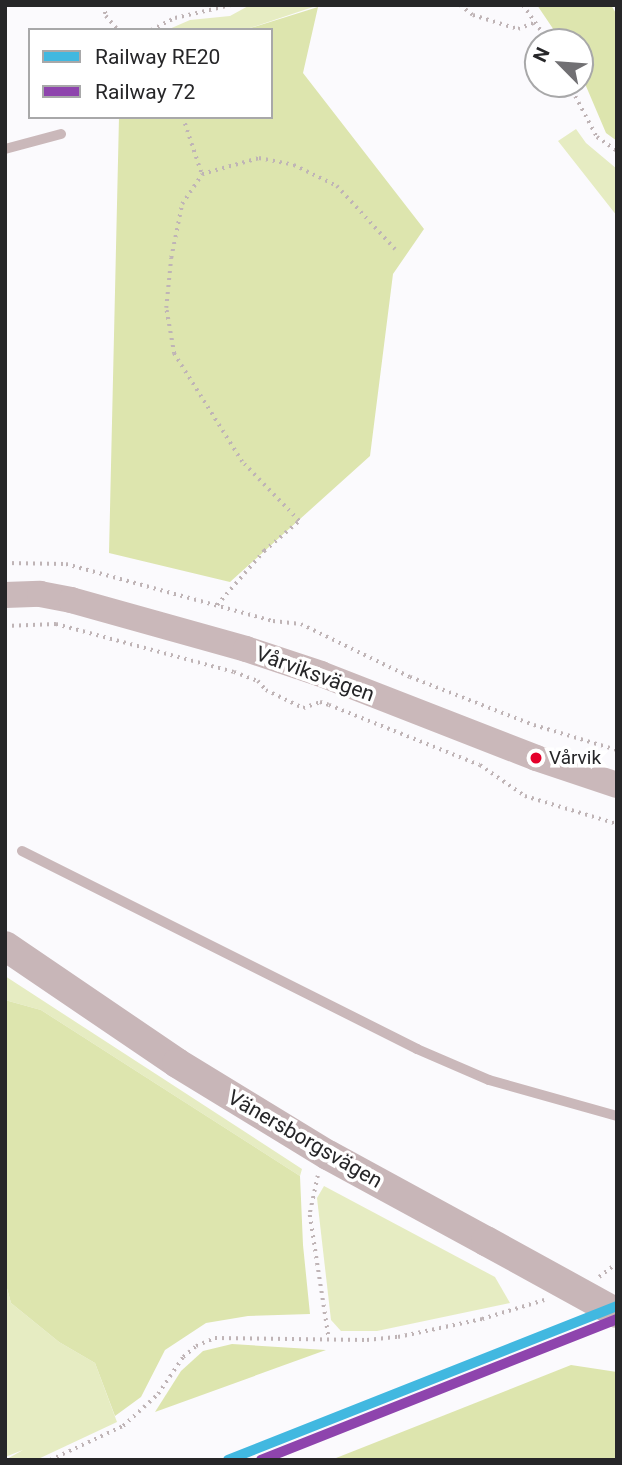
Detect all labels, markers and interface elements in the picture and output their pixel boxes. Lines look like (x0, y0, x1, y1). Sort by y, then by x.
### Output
legend (28, 28, 273, 119)
north arrow (524, 28, 594, 98)
text: N (528, 44, 555, 66)
text: Railway RE20 (95, 45, 220, 69)
text: Railway 72 (95, 80, 195, 104)
street label: Vårviksvägen (252, 641, 378, 707)
place label: Vårvik (549, 747, 601, 769)
marker: Vårvik (529, 751, 543, 765)
street label: Vänersborgsvägen (223, 1085, 387, 1193)

